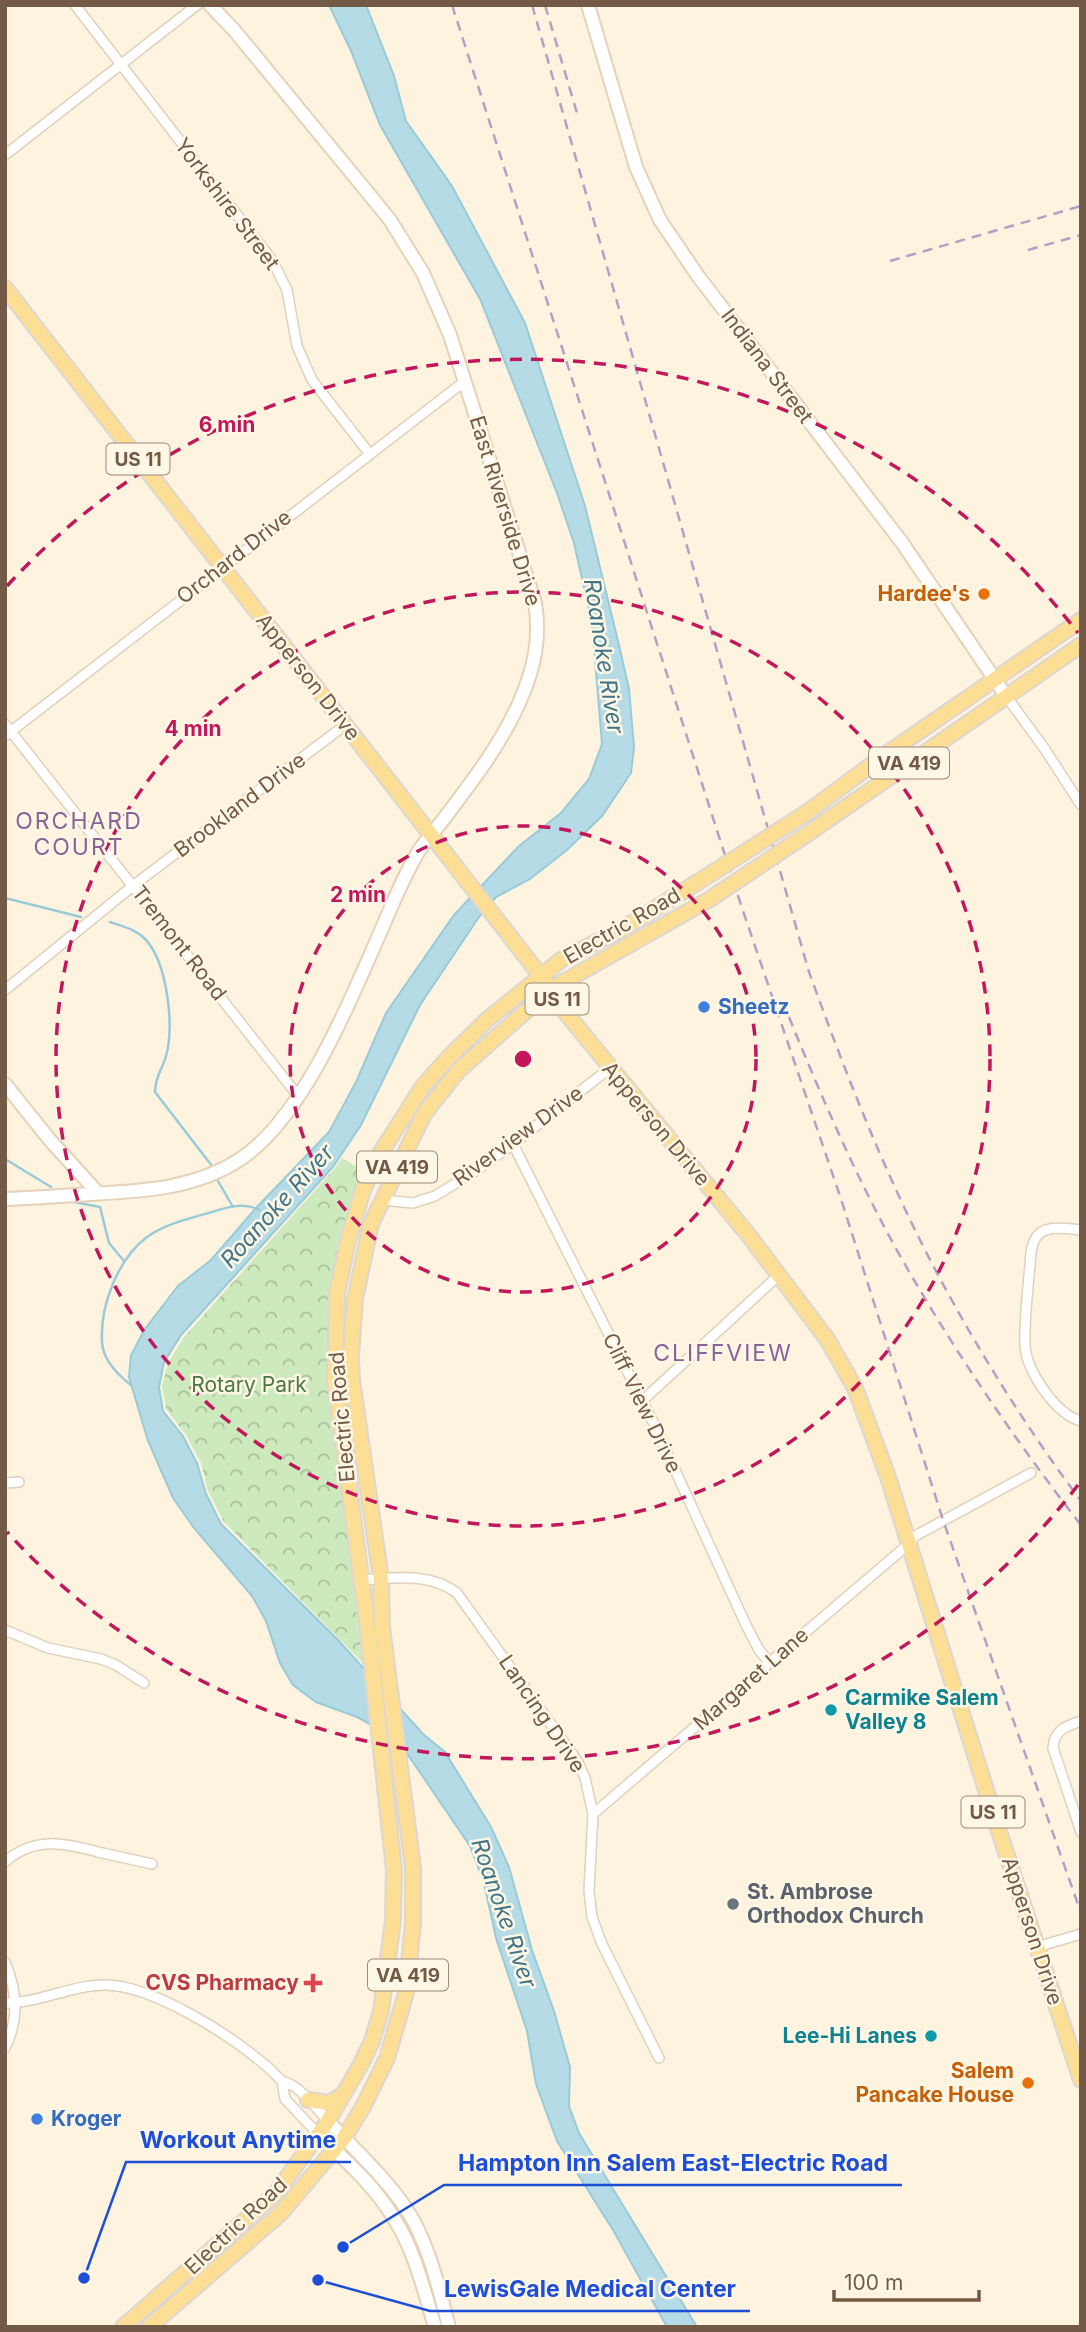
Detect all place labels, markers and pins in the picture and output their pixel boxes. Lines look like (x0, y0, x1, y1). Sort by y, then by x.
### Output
place label: Hardee's (878, 581, 970, 606)
marker: Hardee's (976, 586, 992, 602)
place label: Sheetz (718, 994, 790, 1019)
marker: Sheetz (696, 999, 712, 1015)
centre of rings (511, 1047, 535, 1071)
place label: Carmike Salem Valley 8 (845, 1685, 999, 1734)
marker: Carmike Salem Valley 8 (823, 1702, 839, 1718)
place label: St. Ambrose Orthodox Church (747, 1879, 924, 1928)
marker: St. Ambrose Orthodox Church (725, 1896, 741, 1912)
place label: CVS Pharmacy (146, 1970, 299, 1995)
marker: CVS Pharmacy (305, 1975, 321, 1991)
place label: Lee-Hi Lanes (783, 2023, 917, 2048)
marker: Lee-Hi Lanes (923, 2028, 939, 2044)
place label: Salem Pancake House (856, 2058, 1014, 2107)
marker: Salem Pancake House (1020, 2075, 1036, 2091)
place label: Kroger (51, 2106, 122, 2131)
marker: Kroger (29, 2111, 45, 2127)
callout: Workout Anytime (126, 2118, 351, 2162)
callout: Hampton Inn Salem East-Electric Road (444, 2141, 902, 2185)
callout: LewisGale Medical Center (430, 2267, 750, 2311)

